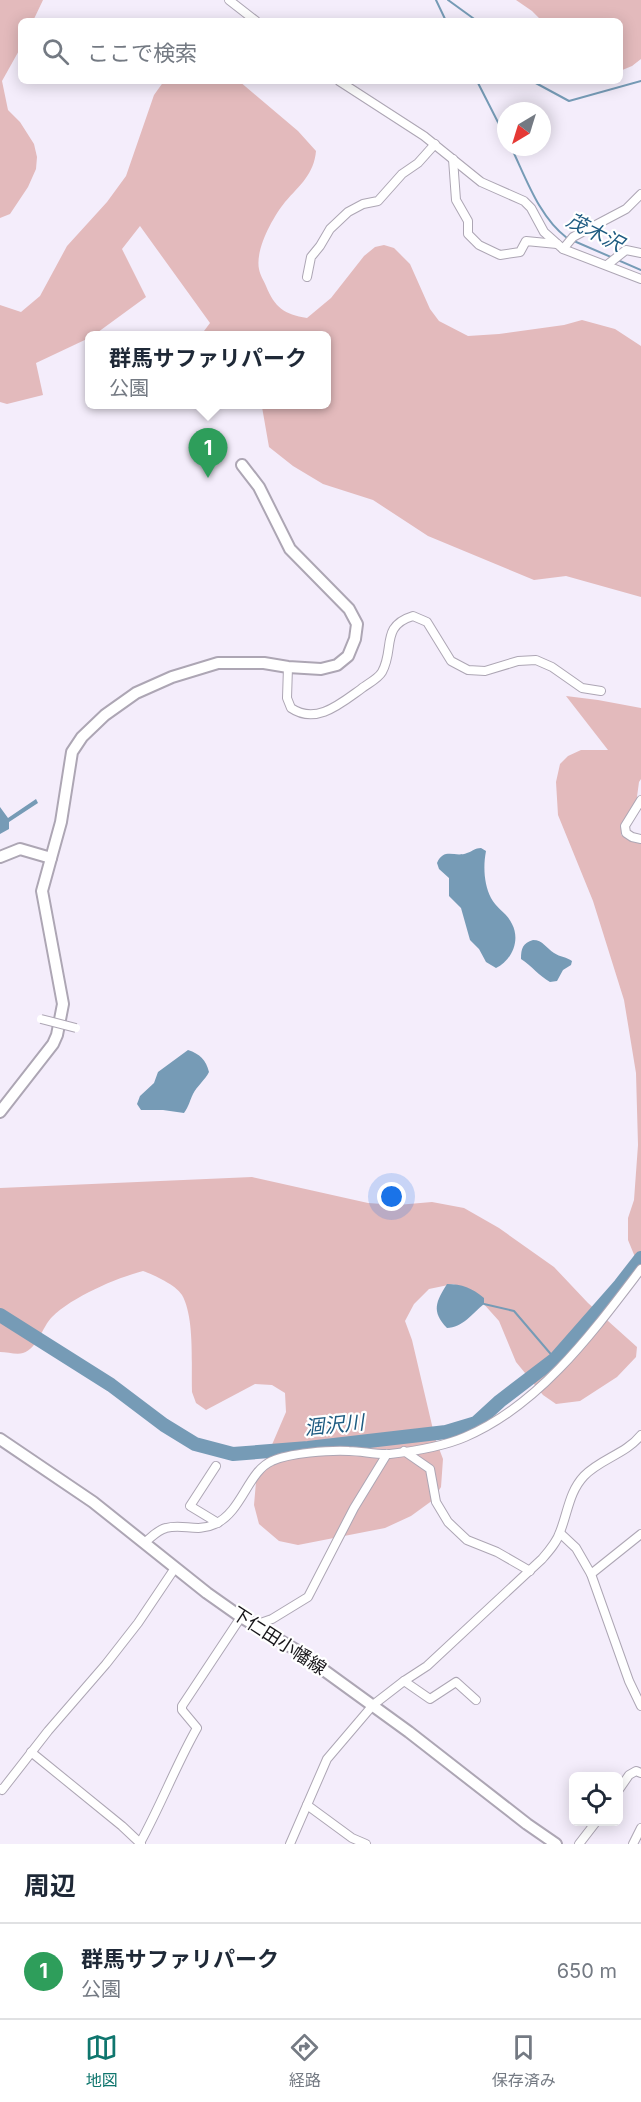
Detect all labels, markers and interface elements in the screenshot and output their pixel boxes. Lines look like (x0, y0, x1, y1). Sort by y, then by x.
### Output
search box (18, 18, 623, 84)
icon: search (39, 35, 72, 68)
text: ここで検索 (87, 40, 197, 66)
north arrow (497, 102, 551, 156)
water label: 茂木沢 (563, 208, 630, 258)
popup (85, 331, 331, 409)
text: 群馬サファリパーク (109, 345, 307, 371)
text: 公園 (109, 376, 149, 400)
pin: 1 (188, 428, 228, 478)
your location (377, 1182, 406, 1211)
water label: 涸沢川 (303, 1410, 367, 1440)
street label: 下仁田小幡線 (228, 1602, 330, 1679)
map controls (569, 1772, 623, 1826)
button: locate (569, 1772, 623, 1826)
text: 周辺 (24, 1870, 76, 1901)
text: 群馬サファリパーク (81, 1946, 279, 1972)
text: 1 (39, 1959, 48, 1983)
text: 650 m (557, 1959, 617, 1983)
text: 公園 (81, 1977, 121, 2001)
tab: 地図 (85, 2031, 118, 2091)
tab: 経路 (288, 2031, 321, 2091)
tab: 保存済み (492, 2031, 556, 2091)

